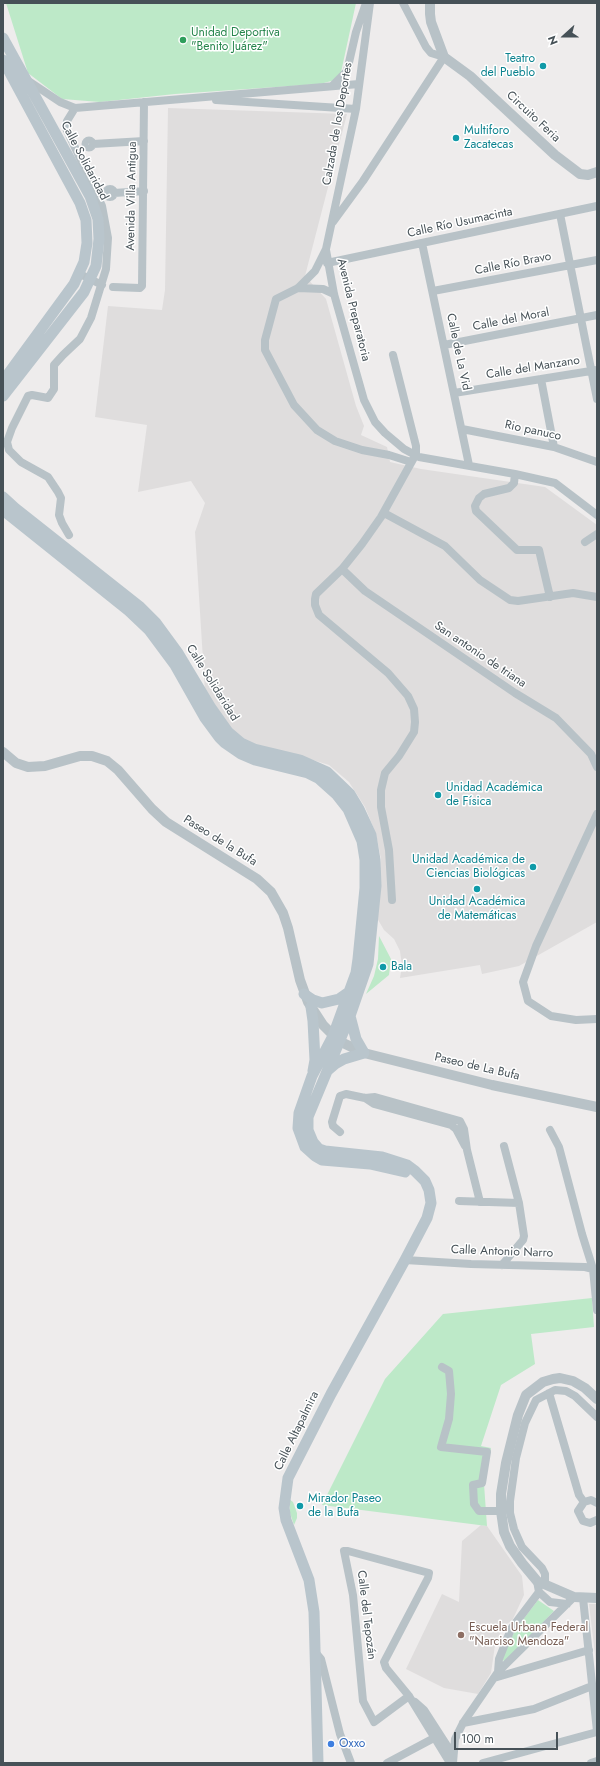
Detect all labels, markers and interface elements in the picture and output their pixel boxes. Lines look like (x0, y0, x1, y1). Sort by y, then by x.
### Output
north arrow (544, 16, 584, 56)
place label: Unidad Deportiva "Benito Juárez" (191, 26, 280, 54)
text: N (544, 33, 562, 47)
marker: Unidad Deportiva "Benito Juárez" (178, 35, 188, 45)
place label: Teatro del Pueblo (481, 52, 535, 80)
marker: Teatro del Pueblo (538, 61, 548, 71)
street label: Calzada de los Deportes (320, 62, 356, 186)
street label: Circuito Feria (503, 88, 563, 146)
street label: Calle Solidaridad (57, 119, 111, 203)
place label: Multiforo Zacatecas (464, 124, 513, 152)
marker: Multiforo Zacatecas (451, 133, 461, 143)
street label: Avenida Villa Antigua (124, 141, 140, 251)
street label: Calle Río Usumacinta (406, 205, 514, 241)
street label: Calle Río Bravo (474, 250, 552, 278)
street label: Avenida Preparatoria (333, 257, 373, 363)
street label: Calle del Moral (472, 306, 550, 334)
street label: Calle de La Vid (443, 312, 473, 392)
street label: Calle del Manzano (485, 353, 581, 383)
street label: Rio panuco (503, 418, 563, 444)
street label: San antonio de triana (431, 619, 529, 691)
street label: Calle Solidaridad (183, 642, 241, 724)
place label: Unidad Académica de Física (446, 781, 542, 809)
marker: Unidad Académica de Física (433, 790, 443, 800)
street label: Paseo de la Bufa (181, 813, 259, 869)
place label: Unidad Académica de Ciencias Biológicas (412, 853, 525, 881)
marker: Unidad Académica de Ciencias Biológicas (528, 862, 538, 872)
marker: Unidad Académica de Matemáticas (472, 884, 482, 894)
place label: Unidad Académica de Matemáticas (429, 895, 525, 923)
place label: Bala (391, 960, 412, 974)
marker: Bala (378, 962, 388, 972)
street label: Paseo de La Bufa (433, 1050, 521, 1084)
street label: Calle Antonio Narro (451, 1243, 553, 1261)
street label: Calle Altapalmira (272, 1389, 322, 1473)
place label: Mirador Paseo de la Bufa (308, 1492, 381, 1520)
marker: Mirador Paseo de la Bufa (295, 1501, 305, 1511)
street label: Calle del Tepozán (353, 1569, 379, 1661)
place label: Escuela Urbana Federal "Narciso Mendoza" (469, 1621, 588, 1649)
marker: Escuela Urbana Federal "Narciso Mendoza" (456, 1630, 466, 1640)
scale bar (456, 1724, 560, 1750)
text: 100 m (461, 1730, 494, 1748)
place label: Oxxo (339, 1737, 365, 1751)
marker: Oxxo (326, 1739, 336, 1749)

